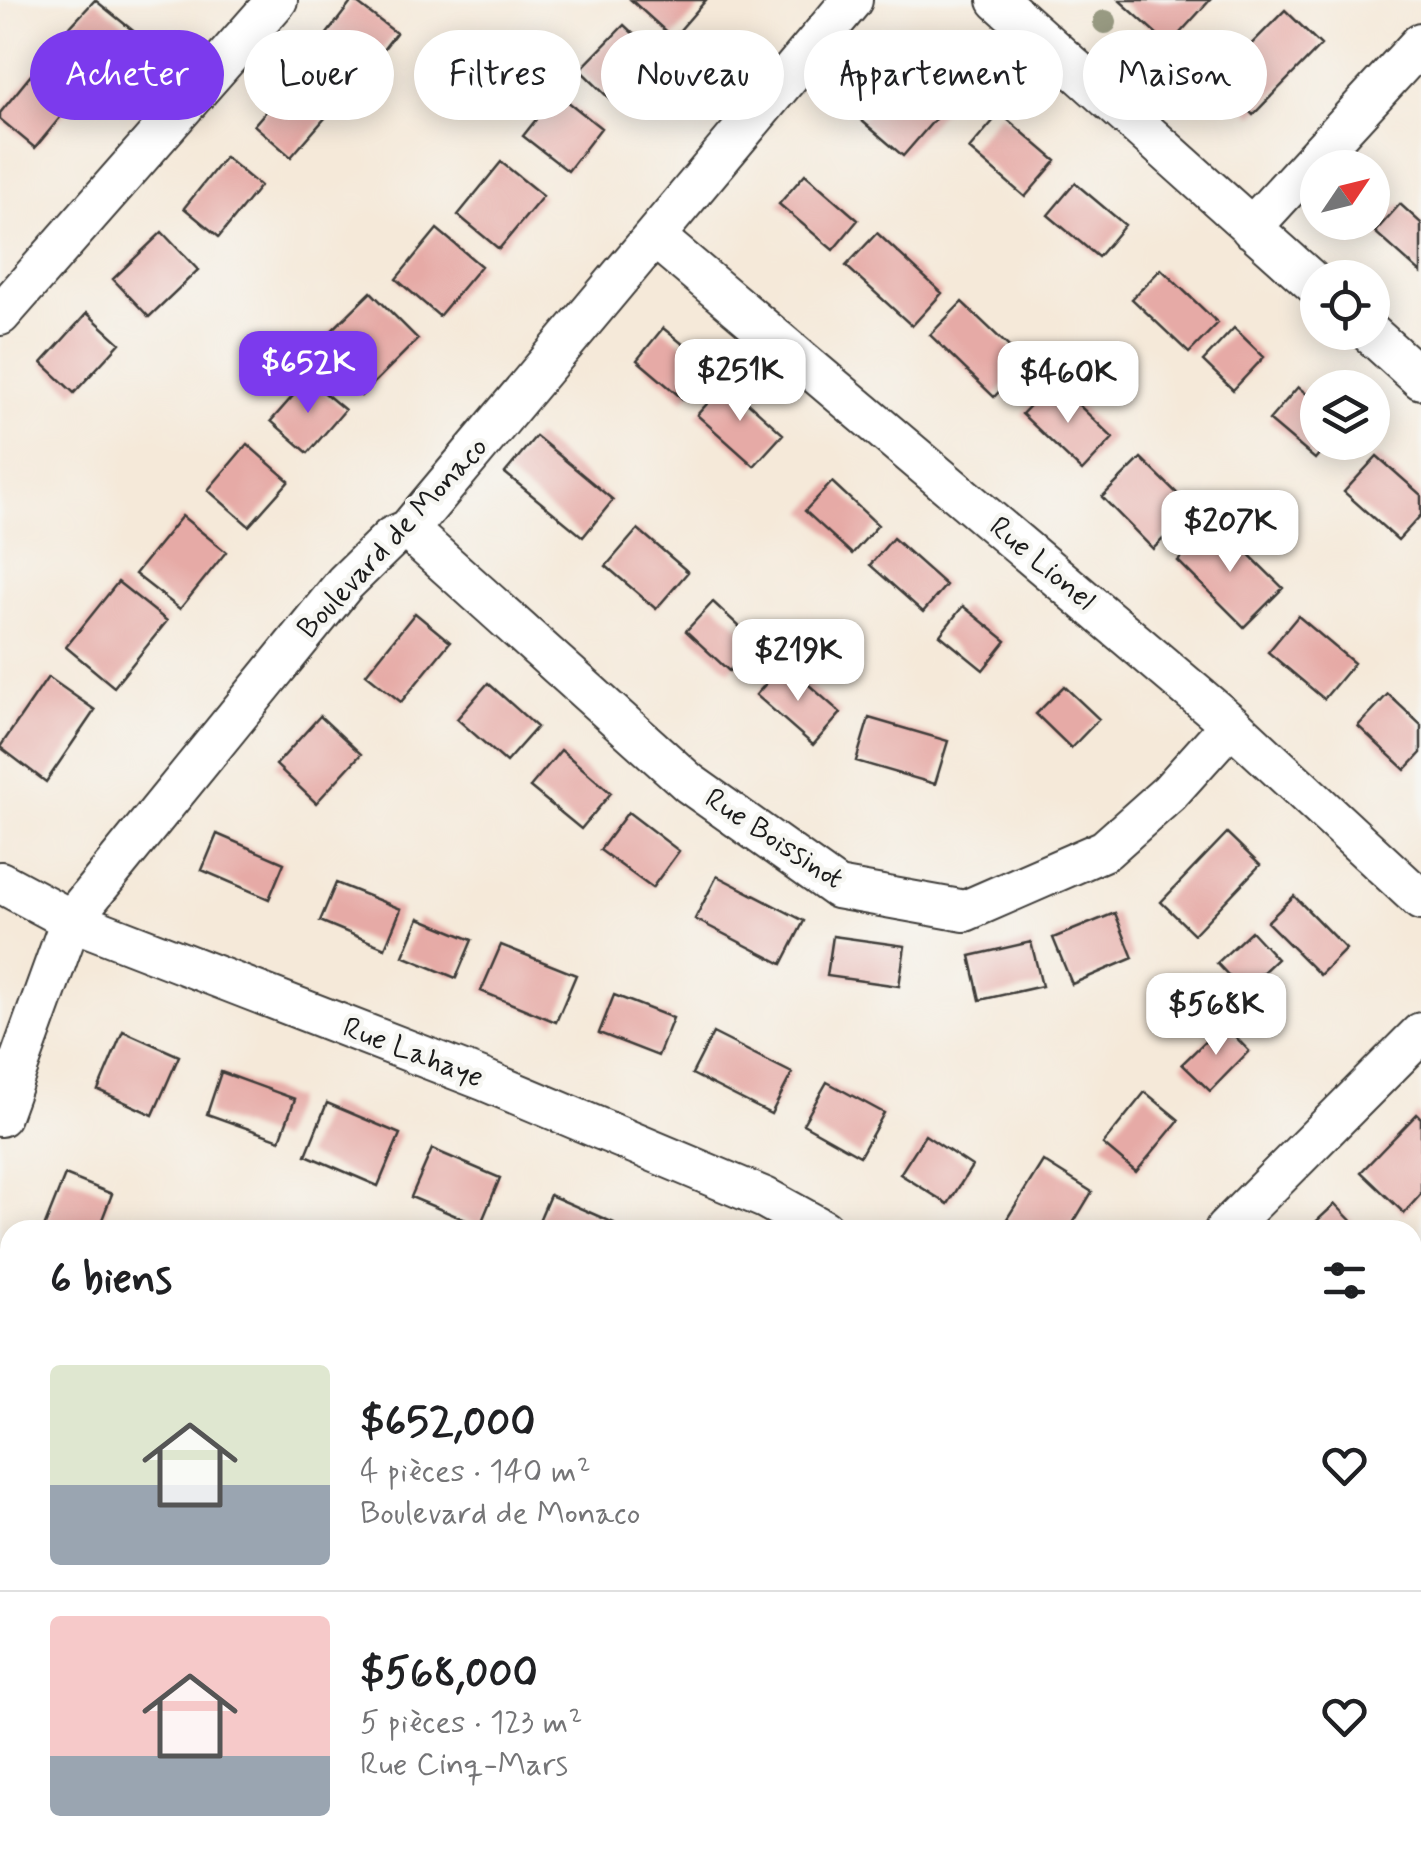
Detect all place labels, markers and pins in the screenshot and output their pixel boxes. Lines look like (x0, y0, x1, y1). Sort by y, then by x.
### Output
pin: $652K (238, 331, 378, 416)
pin: $251K (670, 339, 810, 424)
pin: $460K (998, 341, 1138, 426)
pin: $207K (1160, 490, 1300, 575)
pin: $219K (728, 619, 868, 704)
pin: $568K (1146, 973, 1286, 1058)

